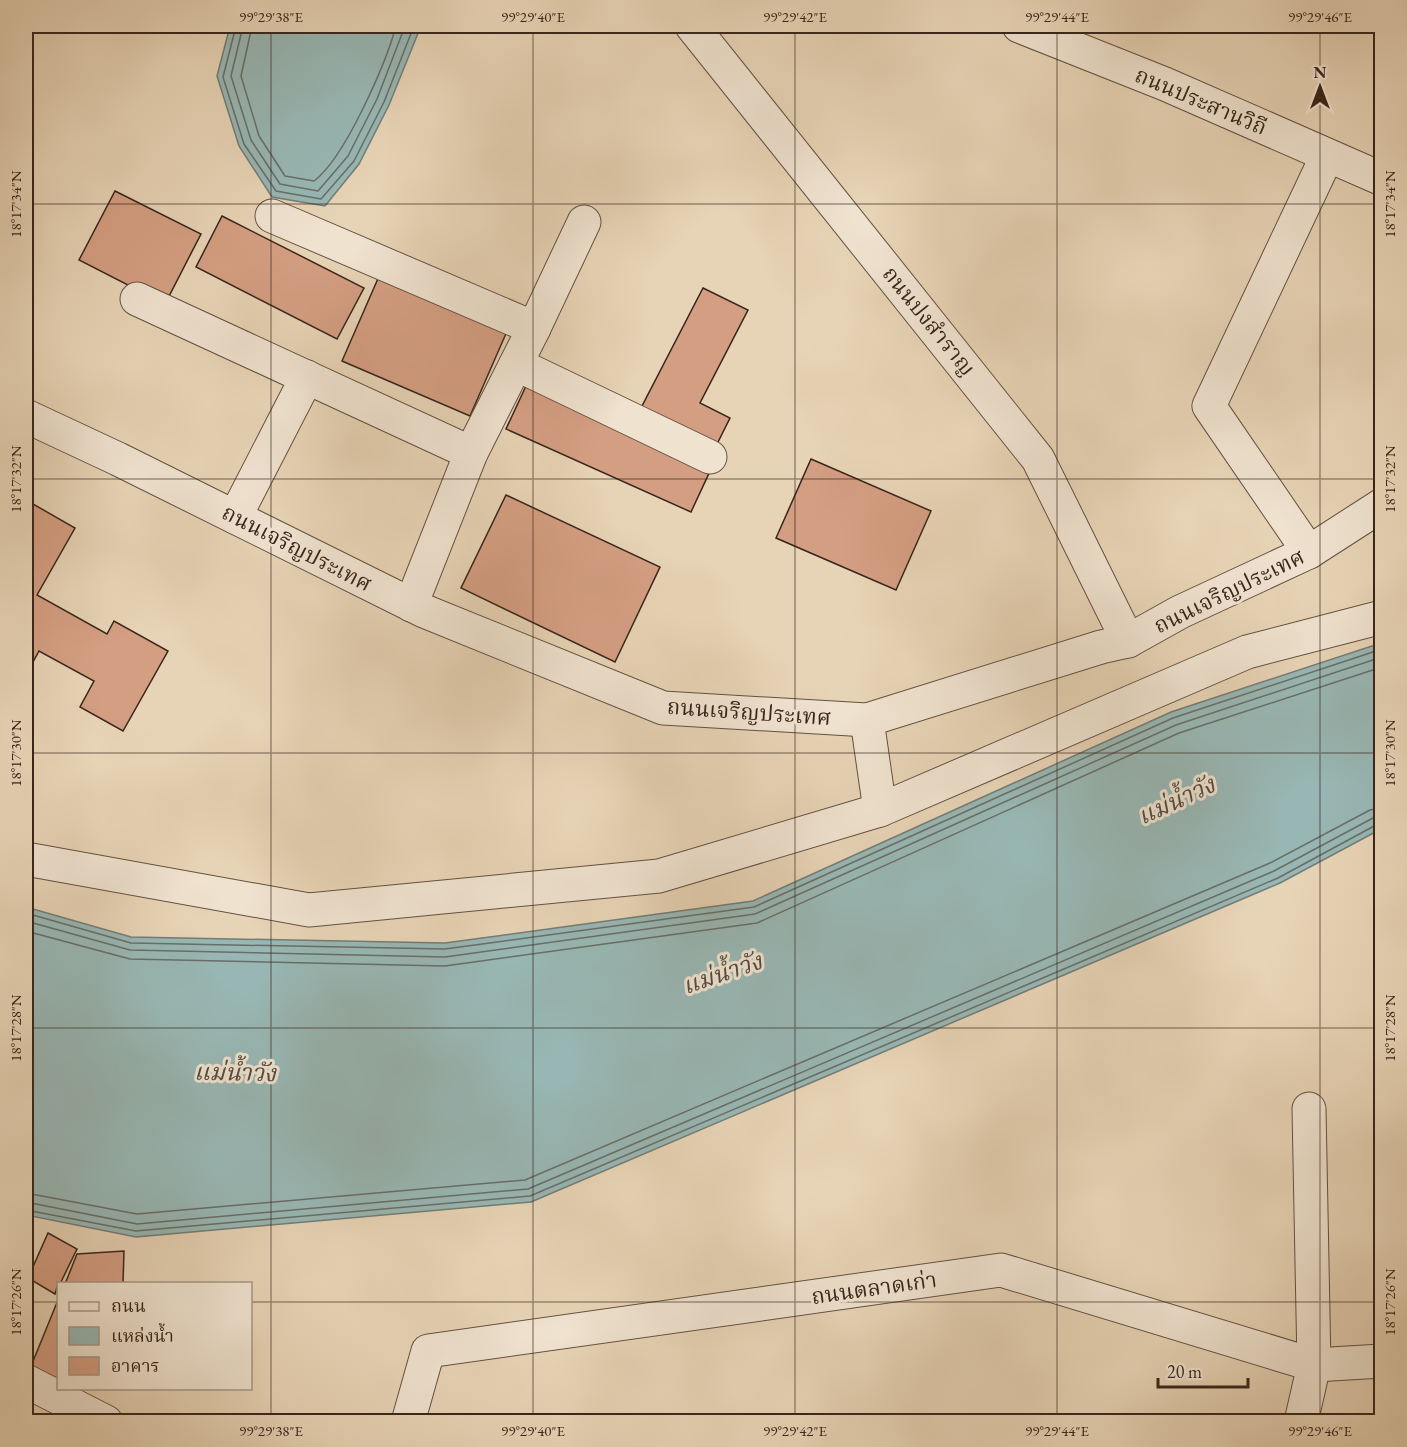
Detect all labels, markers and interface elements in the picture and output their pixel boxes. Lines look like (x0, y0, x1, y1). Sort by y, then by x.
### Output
text: 99°29'38"E (239, 7, 304, 26)
text: 99°29'40"E (501, 7, 566, 26)
text: 99°29'42"E (763, 7, 828, 26)
text: 99°29'44"E (1025, 7, 1090, 26)
text: 99°29'46"E (1288, 7, 1353, 26)
north arrow (1290, 57, 1350, 117)
street label: ถนนประสานวิถี (1131, 60, 1271, 142)
text: N (1314, 62, 1327, 83)
text: 18°17'34"N (6, 170, 25, 238)
text: 18°17'34"N (1380, 170, 1399, 238)
street label: ถนนปงสำราญ (876, 260, 982, 382)
text: 18°17'32"N (6, 445, 25, 513)
text: 18°17'32"N (1380, 445, 1399, 513)
street label: ถนนเจริญประเทศ (217, 498, 377, 598)
street label: ถนนเจริญประเทศ (1149, 542, 1309, 640)
street label: ถนนเจริญประเทศ (666, 692, 832, 732)
text: 18°17'30"N (6, 719, 25, 787)
text: 18°17'30"N (1380, 719, 1399, 787)
water label: แม่น้ำวัง (1131, 766, 1221, 831)
water label: แม่น้ำวัง (677, 943, 767, 1001)
text: 18°17'28"N (6, 994, 25, 1062)
text: 18°17'28"N (1380, 994, 1399, 1062)
water label: แม่น้ำวัง (194, 1054, 278, 1088)
street label: ถนนตลาดเก่า (809, 1265, 939, 1311)
text: 18°17'26"N (6, 1268, 25, 1336)
text: 18°17'26"N (1380, 1268, 1399, 1336)
legend (57, 1282, 252, 1390)
text: ถนน (111, 1294, 146, 1317)
text: แหล่งน้ำ (111, 1322, 174, 1347)
scale bar (1158, 1351, 1248, 1389)
text: อาคาร (111, 1354, 160, 1377)
text: 20 m (1167, 1360, 1202, 1383)
text: 99°29'38"E (239, 1421, 304, 1440)
text: 99°29'40"E (501, 1421, 566, 1440)
text: 99°29'42"E (763, 1421, 828, 1440)
text: 99°29'44"E (1025, 1421, 1090, 1440)
text: 99°29'46"E (1288, 1421, 1353, 1440)

